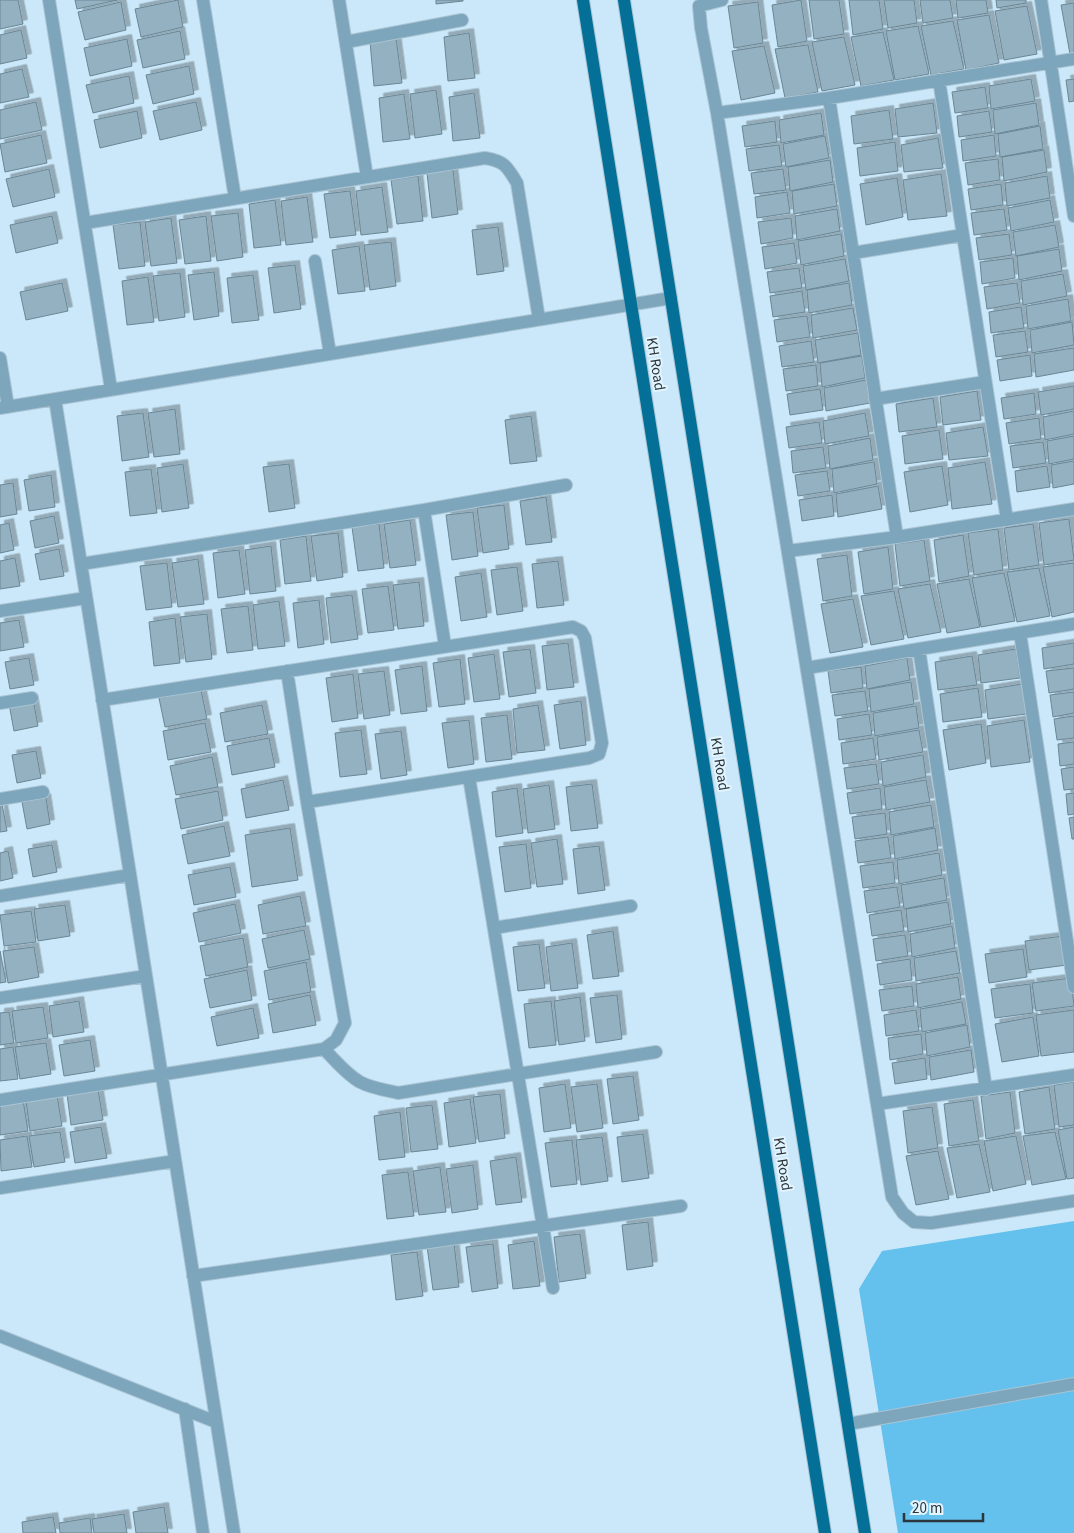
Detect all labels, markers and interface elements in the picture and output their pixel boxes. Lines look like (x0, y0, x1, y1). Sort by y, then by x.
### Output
street label: KH Road (641, 336, 670, 392)
street label: KH Road (705, 736, 734, 792)
street label: KH Road (768, 1136, 797, 1192)
scale bar (904, 1490, 983, 1522)
text: 20 m (912, 1498, 942, 1519)

